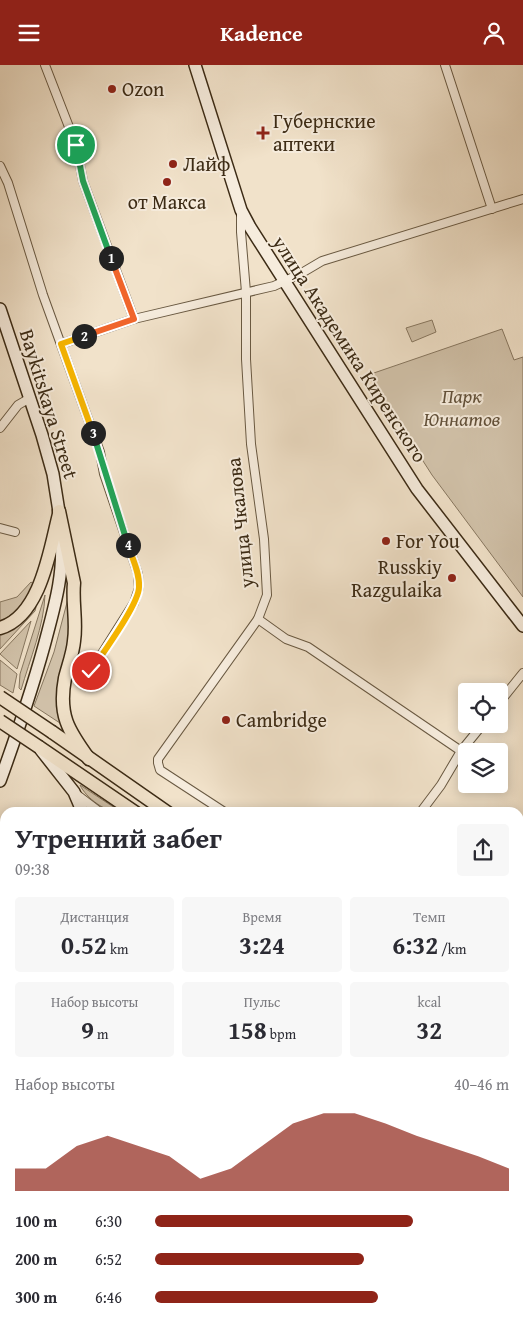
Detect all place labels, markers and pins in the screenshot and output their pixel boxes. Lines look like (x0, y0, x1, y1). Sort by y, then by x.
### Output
place label: Ozon (122, 74, 164, 103)
marker: Ozon (106, 83, 118, 95)
place label: Губернские аптеки (273, 106, 376, 158)
pin (55, 124, 97, 166)
marker: Губернские аптеки (257, 127, 269, 139)
place label: Лайф (183, 149, 231, 178)
marker: Лайф (167, 158, 179, 170)
marker: от Макса (161, 176, 173, 188)
place label: от Макса (128, 187, 207, 216)
pin: 1 (98, 245, 124, 271)
pin: 2 (72, 323, 96, 349)
pin: 3 (80, 421, 106, 445)
place label: For You (396, 526, 460, 555)
pin: 4 (116, 533, 140, 557)
marker: For You (380, 535, 392, 547)
place label: Russkiy Razgulaika (351, 552, 443, 604)
marker: Russkiy Razgulaika (446, 572, 458, 584)
pin (70, 650, 112, 692)
place label: Cambridge (236, 705, 327, 734)
marker: Cambridge (220, 714, 232, 726)

